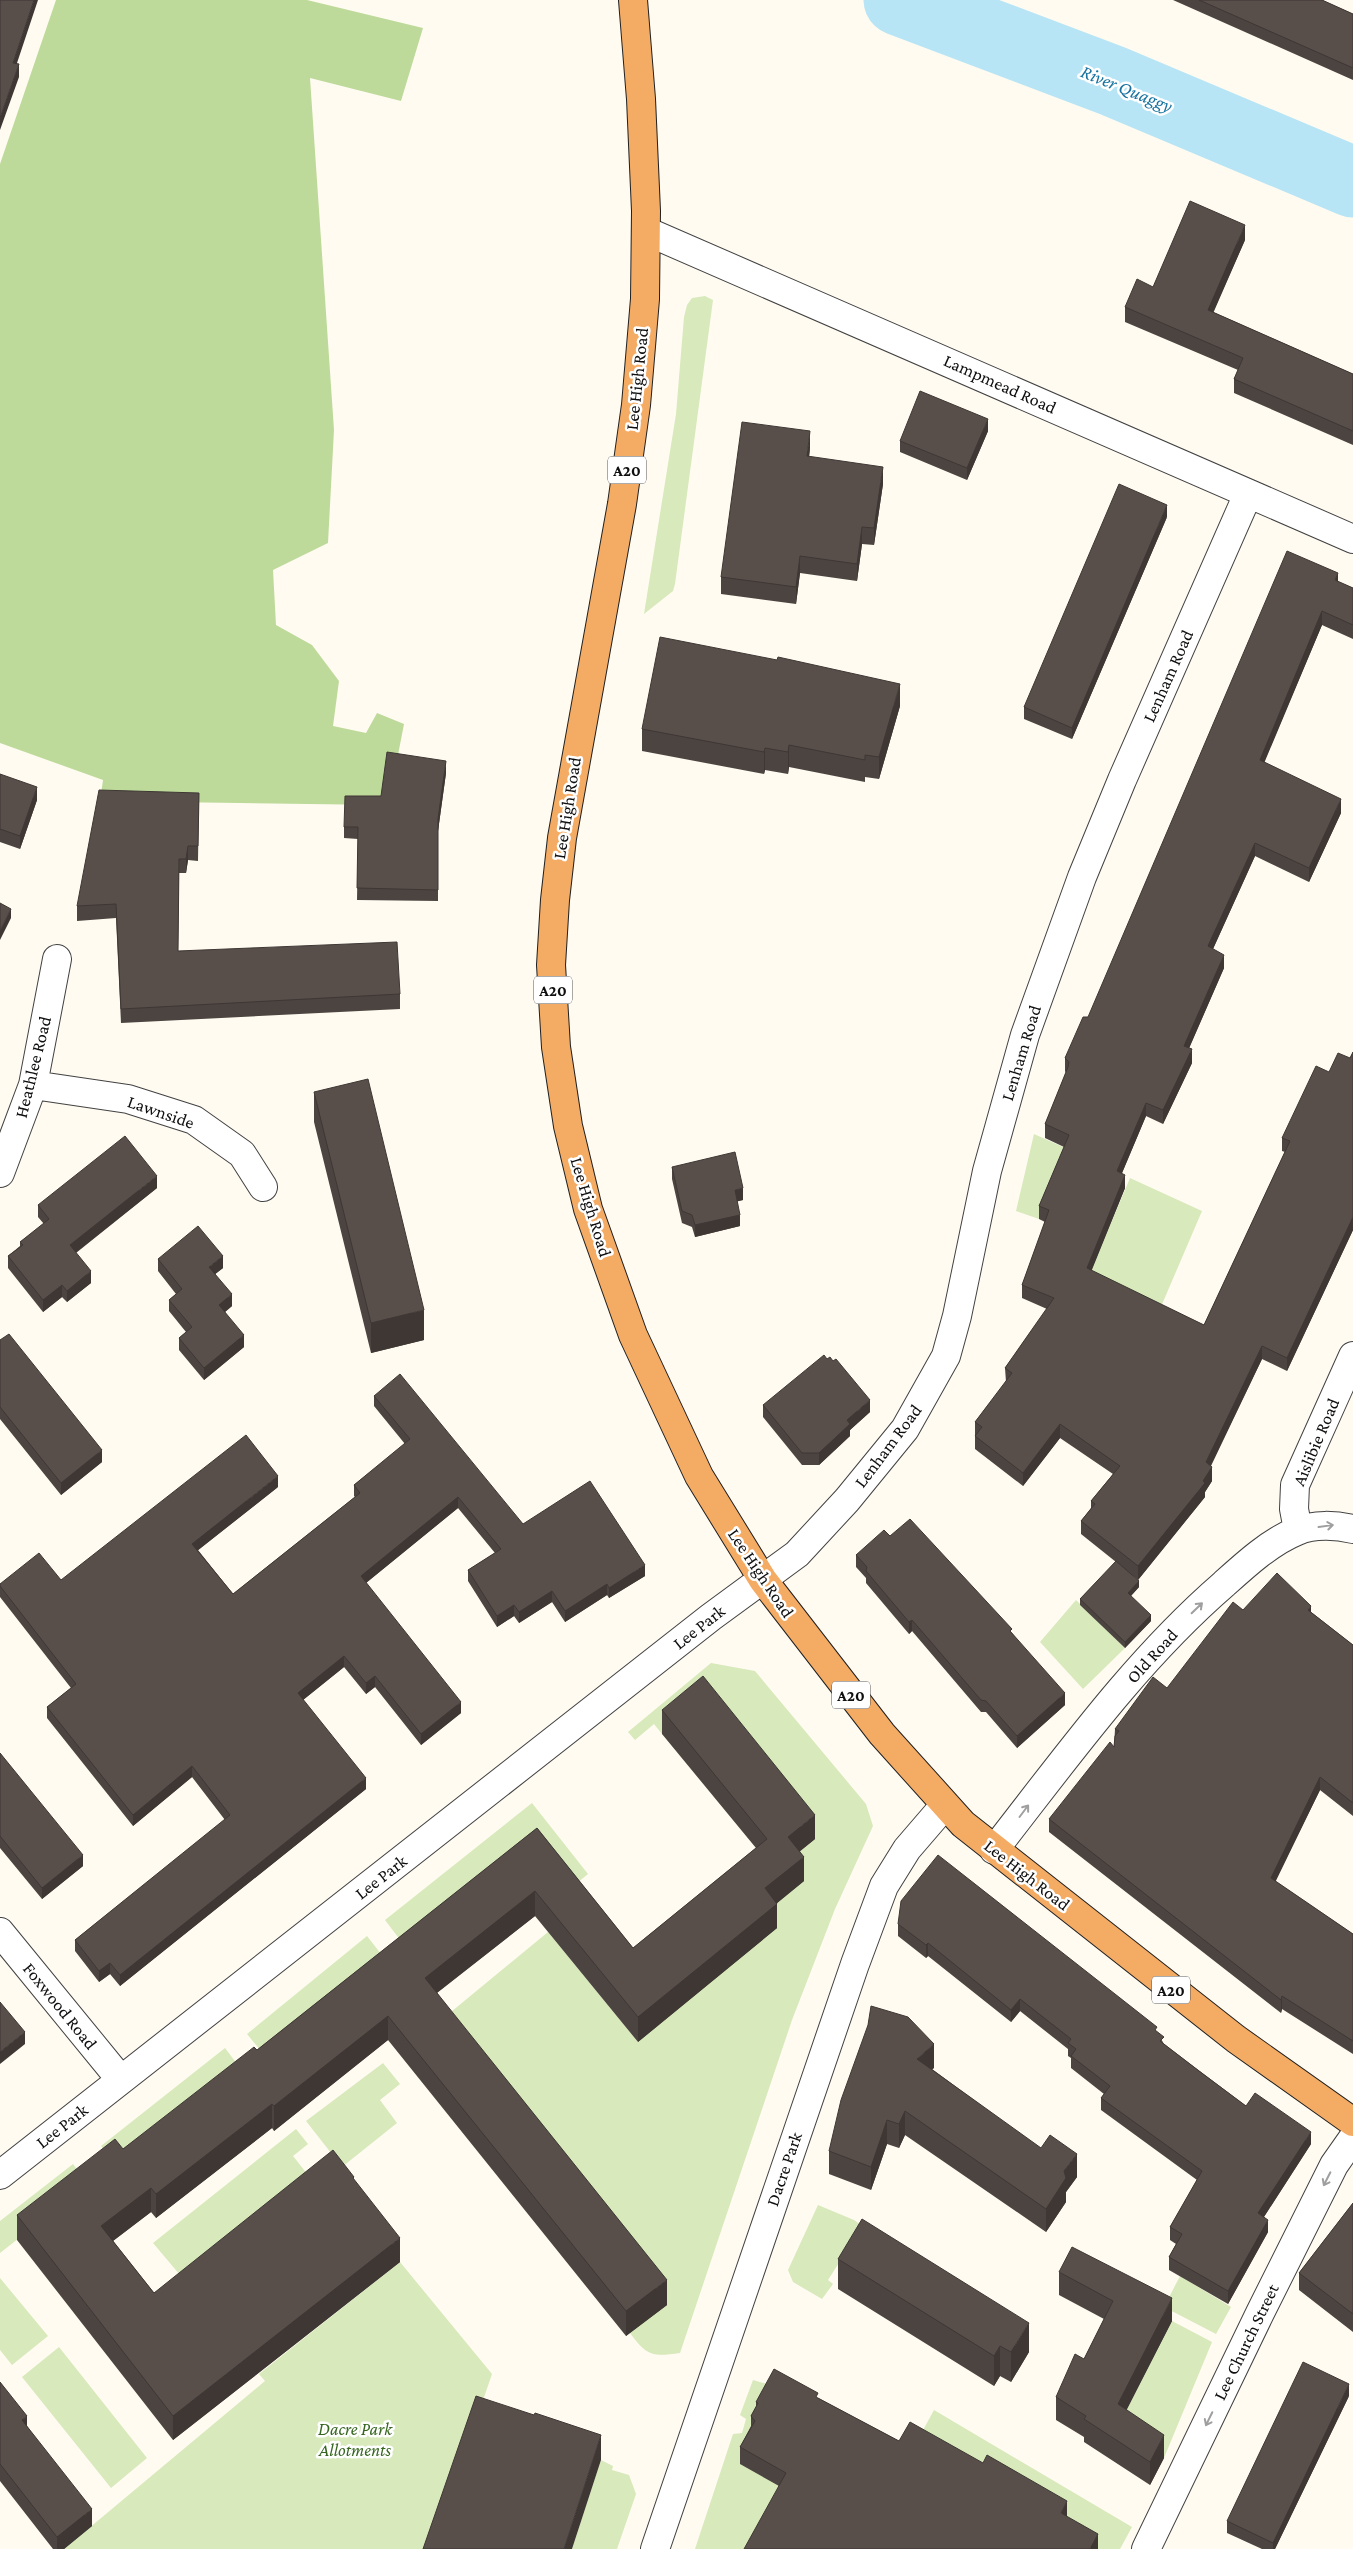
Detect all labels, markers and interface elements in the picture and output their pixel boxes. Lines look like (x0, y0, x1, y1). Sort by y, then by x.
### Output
water label: River Quaggy (1078, 61, 1176, 116)
street label: Lee High Road (622, 326, 652, 431)
street label: Lampmead Road (941, 350, 1060, 418)
road number: A20 (608, 456, 646, 484)
street label: Lenham Road (1139, 626, 1197, 725)
street label: Lee High Road (549, 755, 585, 860)
road number: A20 (534, 976, 572, 1004)
street label: Lenham Road (997, 1002, 1045, 1103)
street label: Heathlee Road (11, 1014, 55, 1120)
street label: Lawnside (125, 1091, 197, 1133)
street label: Lee High Road (566, 1155, 616, 1260)
street label: Aislibie Road (1289, 1395, 1344, 1489)
street label: Lenham Road (850, 1400, 926, 1492)
one-way arrow (1317, 1521, 1333, 1531)
street label: Lee High Road (724, 1525, 798, 1622)
street label: Lee Park (669, 1600, 729, 1653)
one-way arrow (1191, 1602, 1203, 1614)
street label: Old Road (1122, 1624, 1182, 1687)
road number: A20 (832, 1682, 870, 1708)
one-way arrow (1019, 1804, 1029, 1818)
street label: Lee High Road (980, 1835, 1074, 1915)
street label: Lee Park (351, 1850, 411, 1903)
street label: Foxwood Road (19, 1959, 101, 2054)
road number: A20 (1152, 1976, 1190, 2004)
street label: Lee Park (32, 2099, 92, 2152)
street label: Dacre Park (762, 2129, 806, 2209)
one-way arrow (1322, 2172, 1332, 2187)
street label: Lee Church Street (1209, 2280, 1283, 2403)
one-way arrow (1203, 2411, 1213, 2426)
park label: Dacre Park Allotments (318, 2419, 393, 2460)

